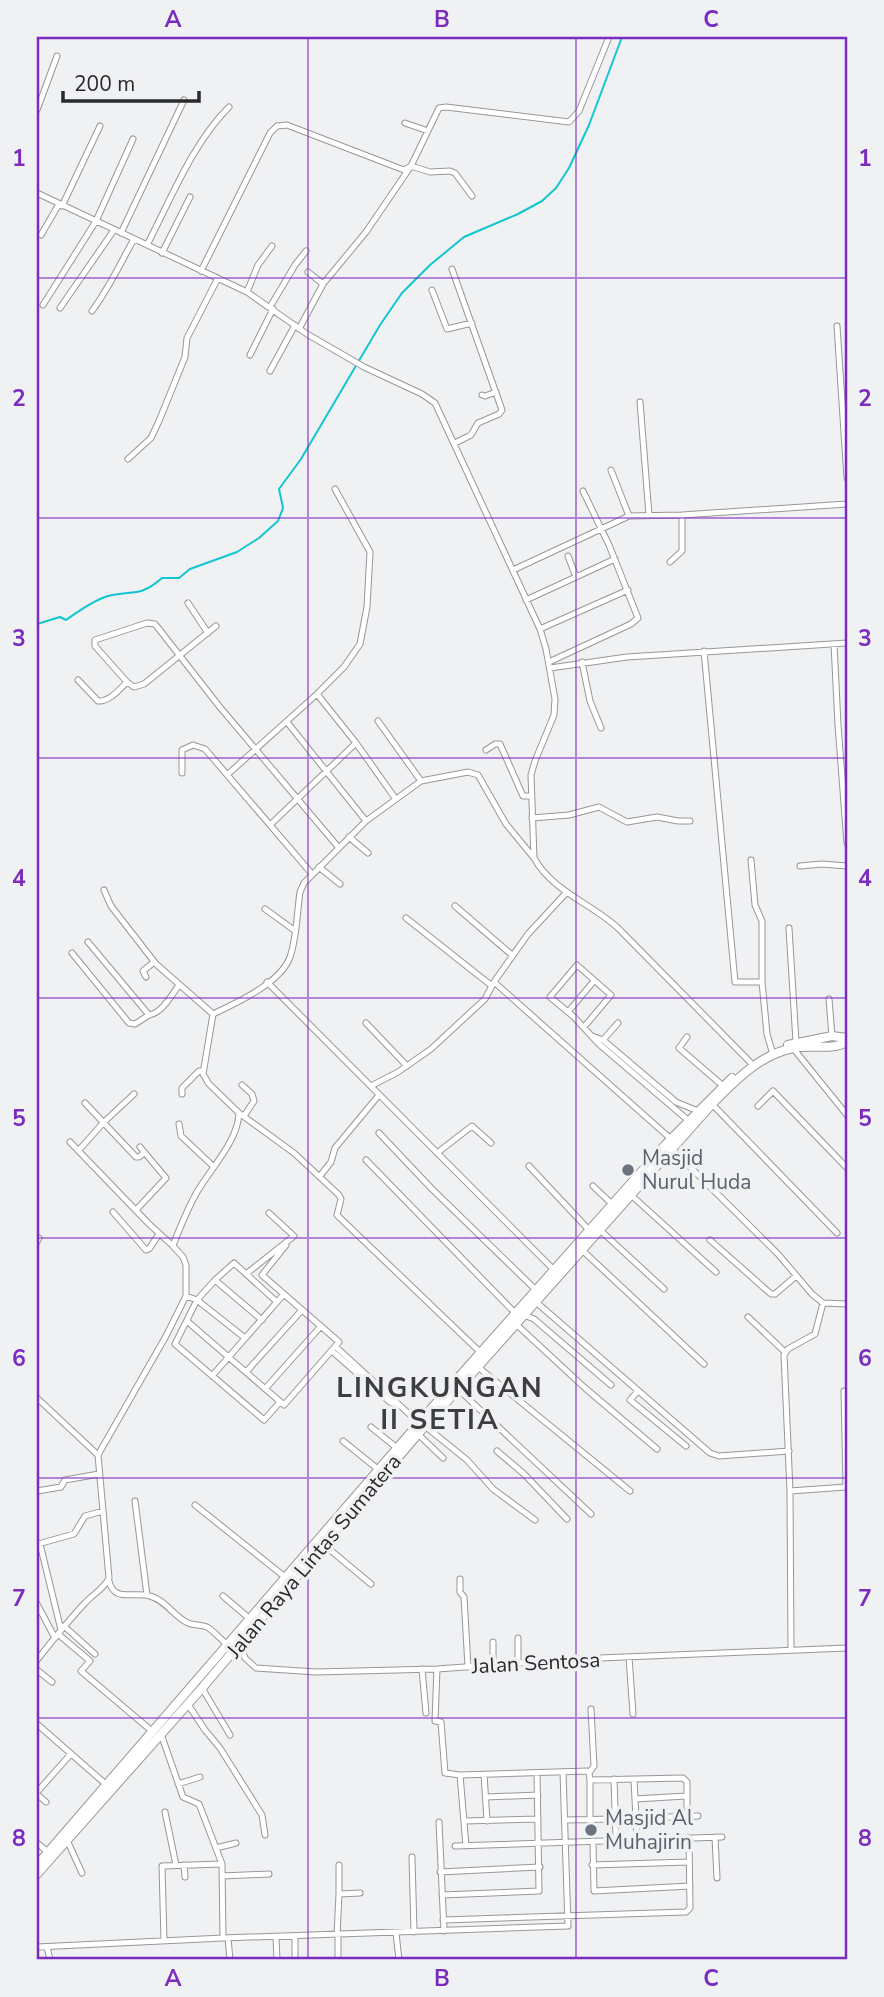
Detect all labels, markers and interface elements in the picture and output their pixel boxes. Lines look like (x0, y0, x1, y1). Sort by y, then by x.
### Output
text: A (164, 4, 182, 35)
text: B (434, 4, 450, 35)
text: C (703, 4, 719, 35)
scale bar (63, 60, 200, 104)
text: 200 m (74, 70, 135, 98)
text: 1 (12, 143, 26, 174)
text: 1 (858, 143, 872, 174)
text: 2 (12, 383, 26, 414)
text: 2 (858, 383, 872, 414)
text: 3 (12, 623, 26, 654)
text: 3 (858, 623, 872, 654)
text: 4 (12, 863, 26, 894)
text: 4 (858, 863, 872, 894)
text: 5 (12, 1103, 26, 1134)
text: 5 (858, 1103, 872, 1134)
place label: Masjid Nurul Huda (642, 1144, 751, 1196)
marker: Masjid Nurul Huda (620, 1162, 636, 1178)
text: 6 (12, 1343, 26, 1374)
text: 6 (858, 1343, 872, 1374)
district label: LINGKUNGAN II SETIA (336, 1369, 544, 1439)
street label: Jalan Raya Lintas Sumatera (220, 1448, 408, 1664)
text: 7 (12, 1583, 26, 1614)
text: 7 (858, 1583, 872, 1614)
street label: Jalan Sentosa (470, 1646, 601, 1680)
place label: Masjid Al Muhajirin (605, 1804, 694, 1856)
marker: Masjid Al Muhajirin (583, 1822, 599, 1838)
text: 8 (12, 1823, 26, 1854)
text: 8 (858, 1823, 872, 1854)
text: A (164, 1963, 182, 1994)
text: B (434, 1963, 450, 1994)
text: C (703, 1963, 719, 1994)

